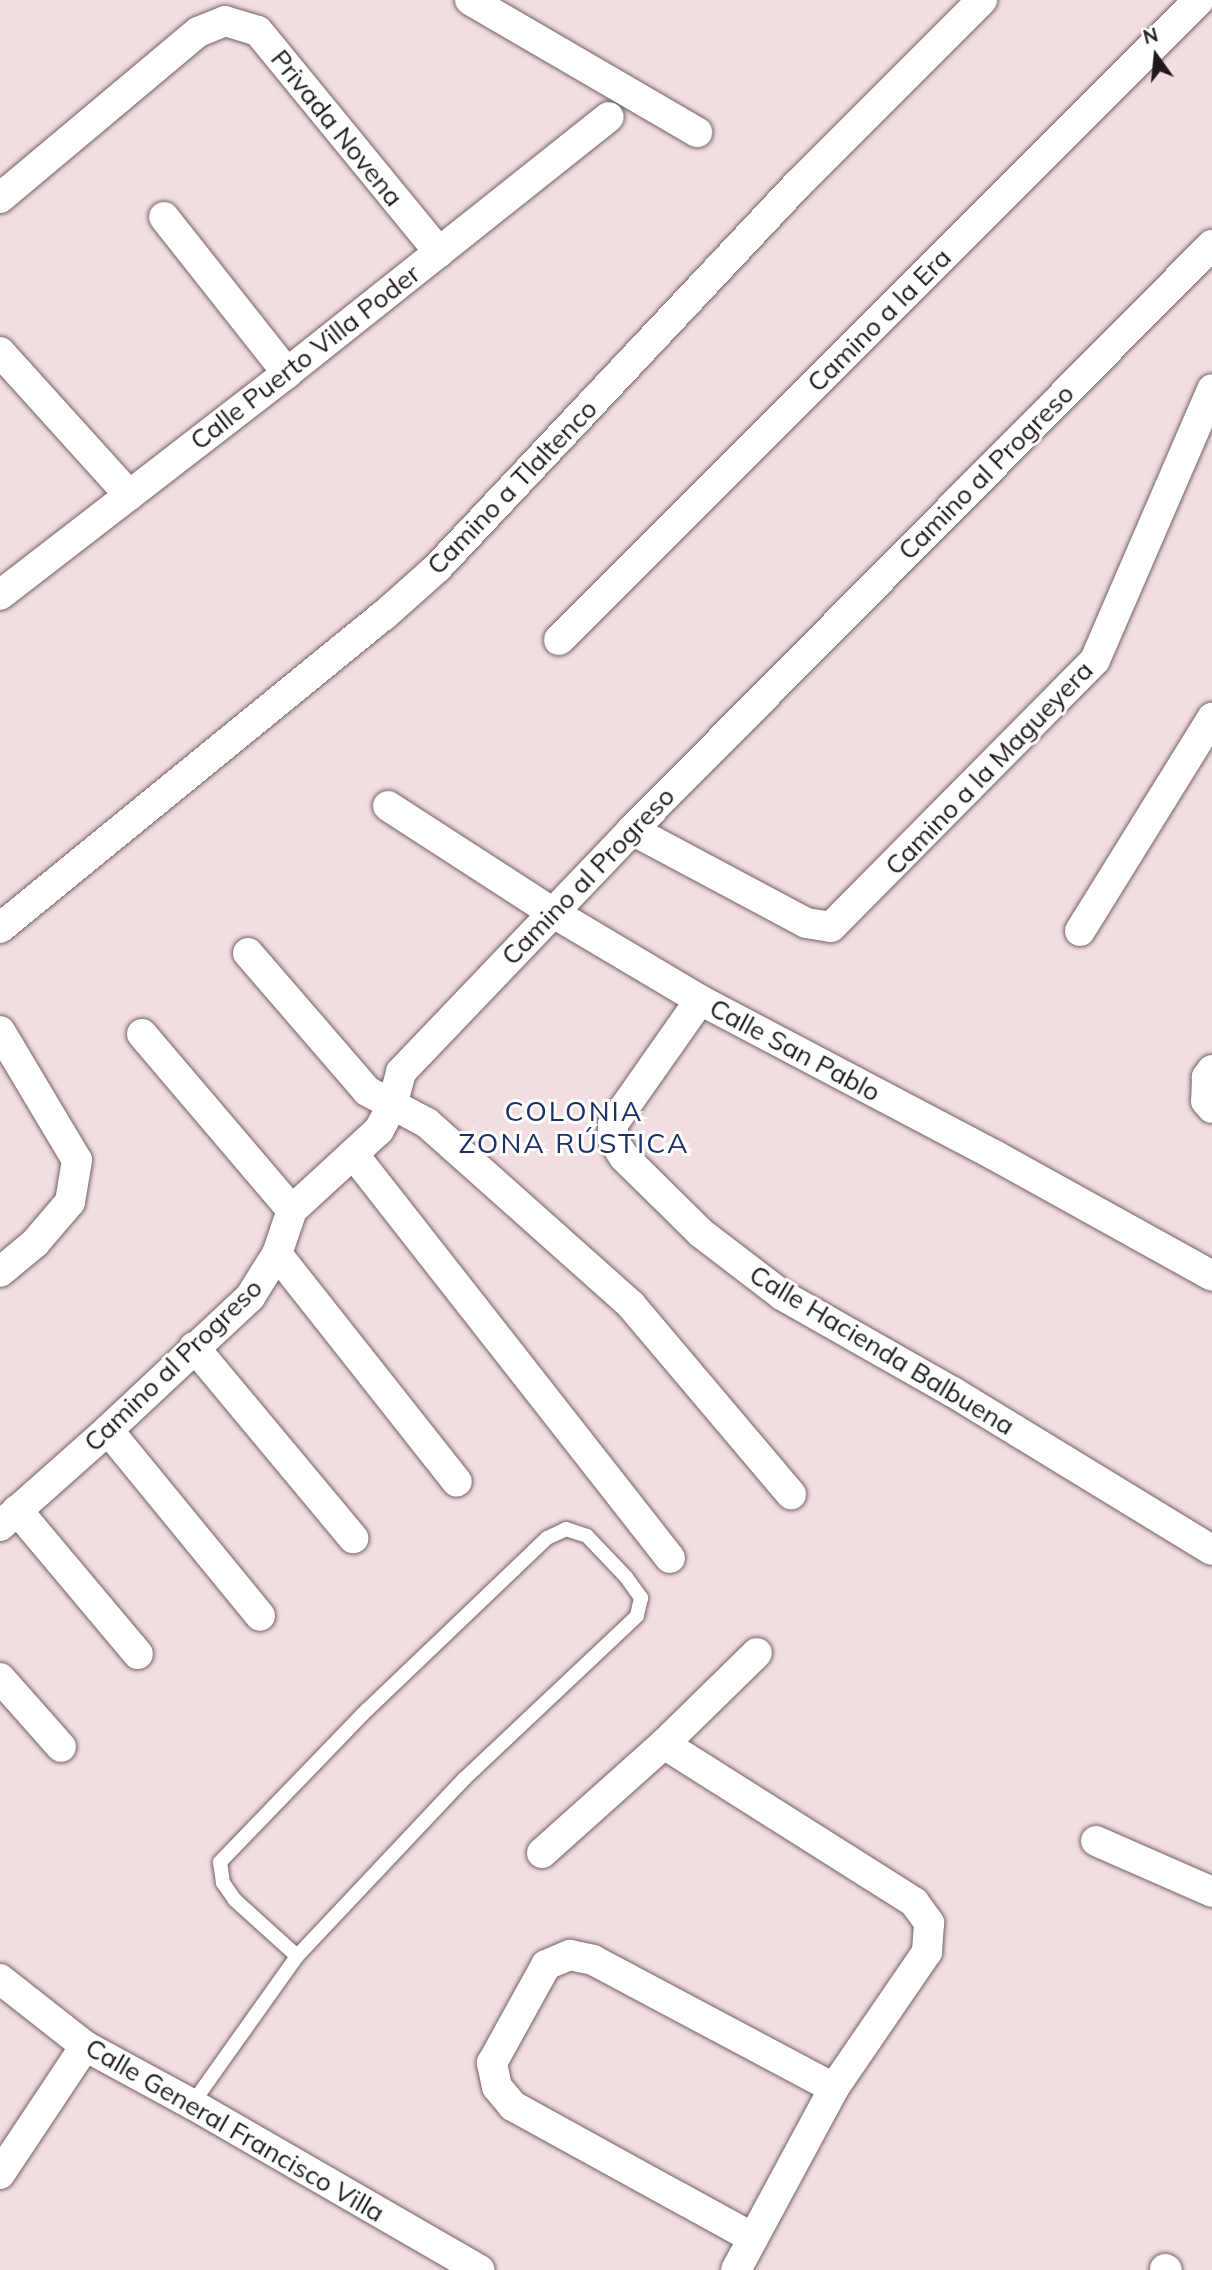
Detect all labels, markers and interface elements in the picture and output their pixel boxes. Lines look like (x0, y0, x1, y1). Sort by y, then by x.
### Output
north arrow (1121, 21, 1191, 91)
text: N (1141, 22, 1161, 49)
street label: Privada Novena (264, 44, 410, 212)
street label: Camino a la Era (801, 242, 957, 398)
street label: Calle Puerto Villa Poder (184, 258, 426, 456)
street label: Camino al Progreso (892, 378, 1080, 566)
street label: Camino a Tlaltenco (421, 393, 603, 581)
street label: Camino a la Magueyera (879, 655, 1099, 881)
street label: Camino al Progreso (495, 781, 681, 971)
street label: Calle San Pablo (704, 992, 886, 1108)
district label: COLONIA ZONA RÚSTICA (460, 1094, 688, 1160)
street label: Calle Hacienda Balbuena (744, 1259, 1020, 1441)
street label: Camino al Progreso (78, 1272, 268, 1458)
street label: Calle General Francisco Villa (80, 2032, 390, 2228)

